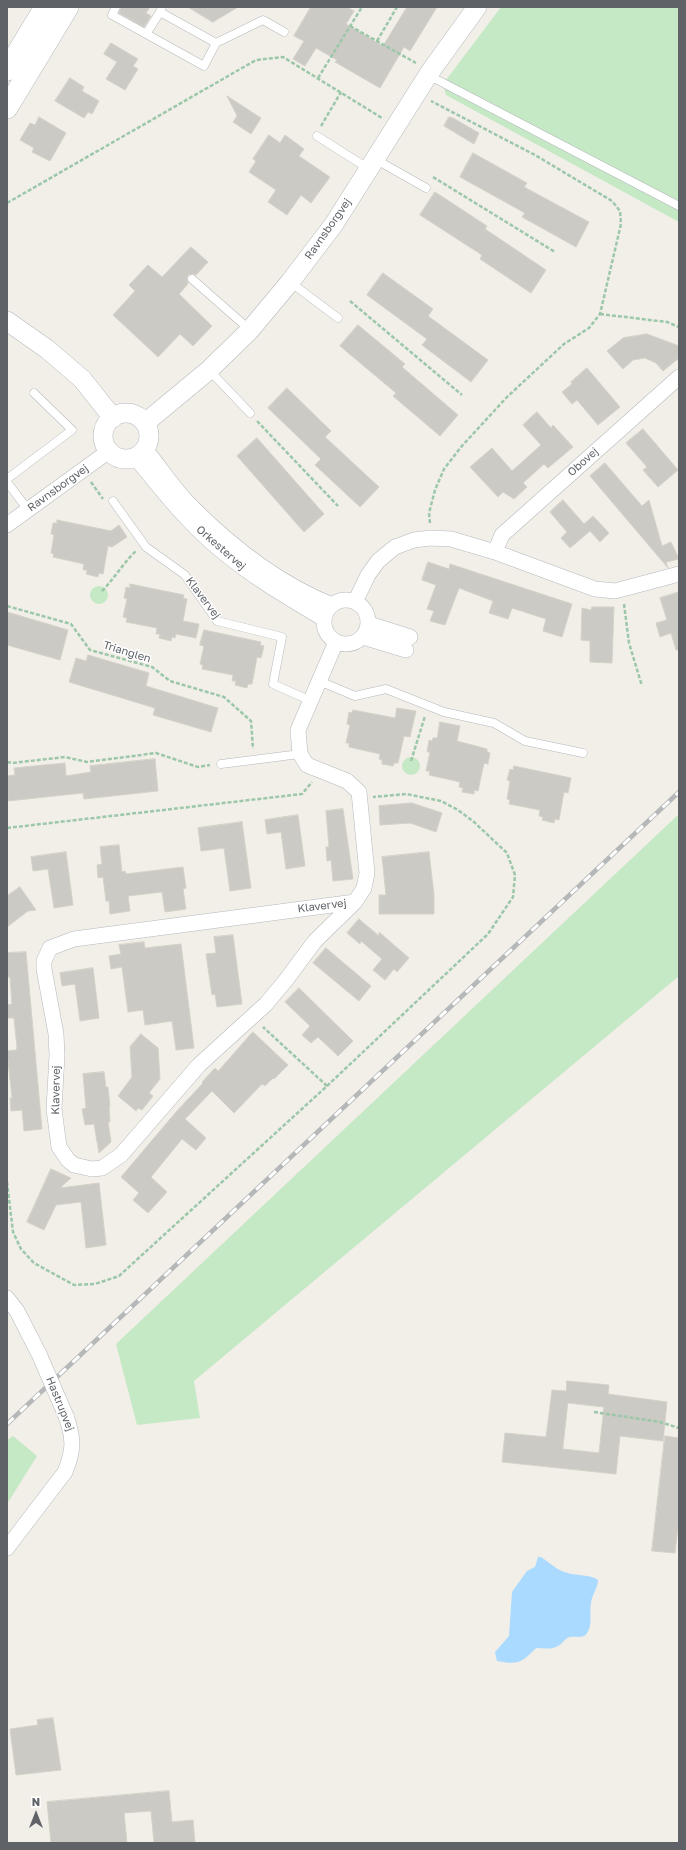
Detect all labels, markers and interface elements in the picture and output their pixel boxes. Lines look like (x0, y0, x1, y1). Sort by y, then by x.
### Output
street label: Ravnsborgvej (302, 196, 354, 262)
street label: Obovej (565, 445, 601, 479)
street label: Ravnsborgvej (25, 462, 91, 514)
street label: Orkestervej (194, 523, 248, 573)
street label: Klavervej (183, 574, 223, 622)
street label: Trianglen (101, 638, 153, 666)
street label: Klavervej (297, 896, 347, 916)
street label: Klavervej (49, 1065, 63, 1115)
street label: Hastrupvej (43, 1375, 77, 1433)
north arrow (16, 1794, 56, 1834)
text: N (32, 1795, 40, 1808)

